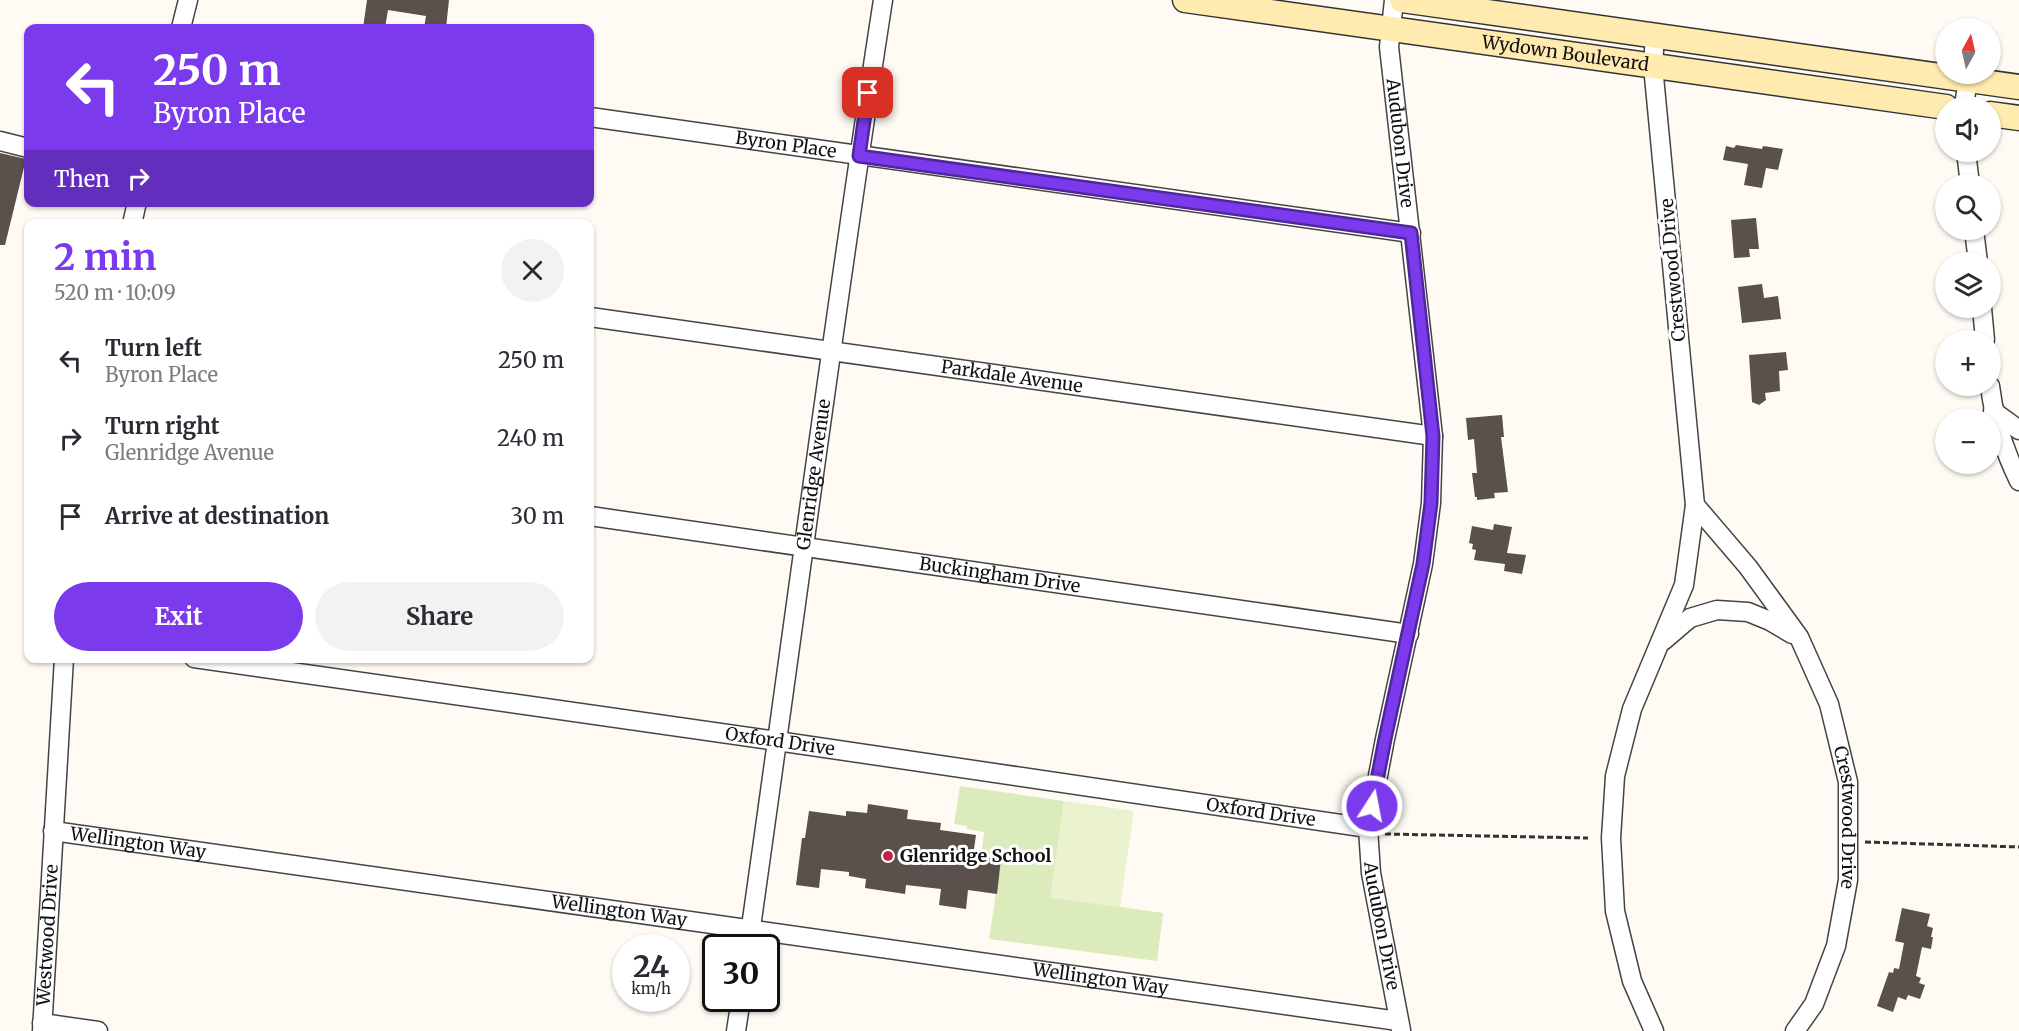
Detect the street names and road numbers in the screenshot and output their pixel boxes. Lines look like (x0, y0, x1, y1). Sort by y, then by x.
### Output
street label: Wydown Boulevard (1479, 30, 1651, 76)
street label: Audubon Drive (1382, 76, 1419, 209)
street label: Byron Place (734, 126, 838, 163)
street label: Crestwood Drive (1655, 197, 1690, 343)
street label: Parkdale Avenue (940, 355, 1084, 397)
street label: Glenridge Avenue (792, 397, 835, 551)
street label: Buckingham Drive (918, 552, 1082, 598)
street label: Oxford Drive (724, 722, 836, 760)
street label: Crestwood Drive (1829, 743, 1860, 891)
street label: Oxford Drive (1205, 792, 1317, 831)
street label: Wellington Way (68, 821, 208, 864)
street label: Audubon Drive (1359, 860, 1405, 992)
street label: Westwood Drive (31, 864, 63, 1008)
street label: Wellington Way (549, 889, 689, 932)
street label: Wellington Way (1030, 957, 1170, 1000)

